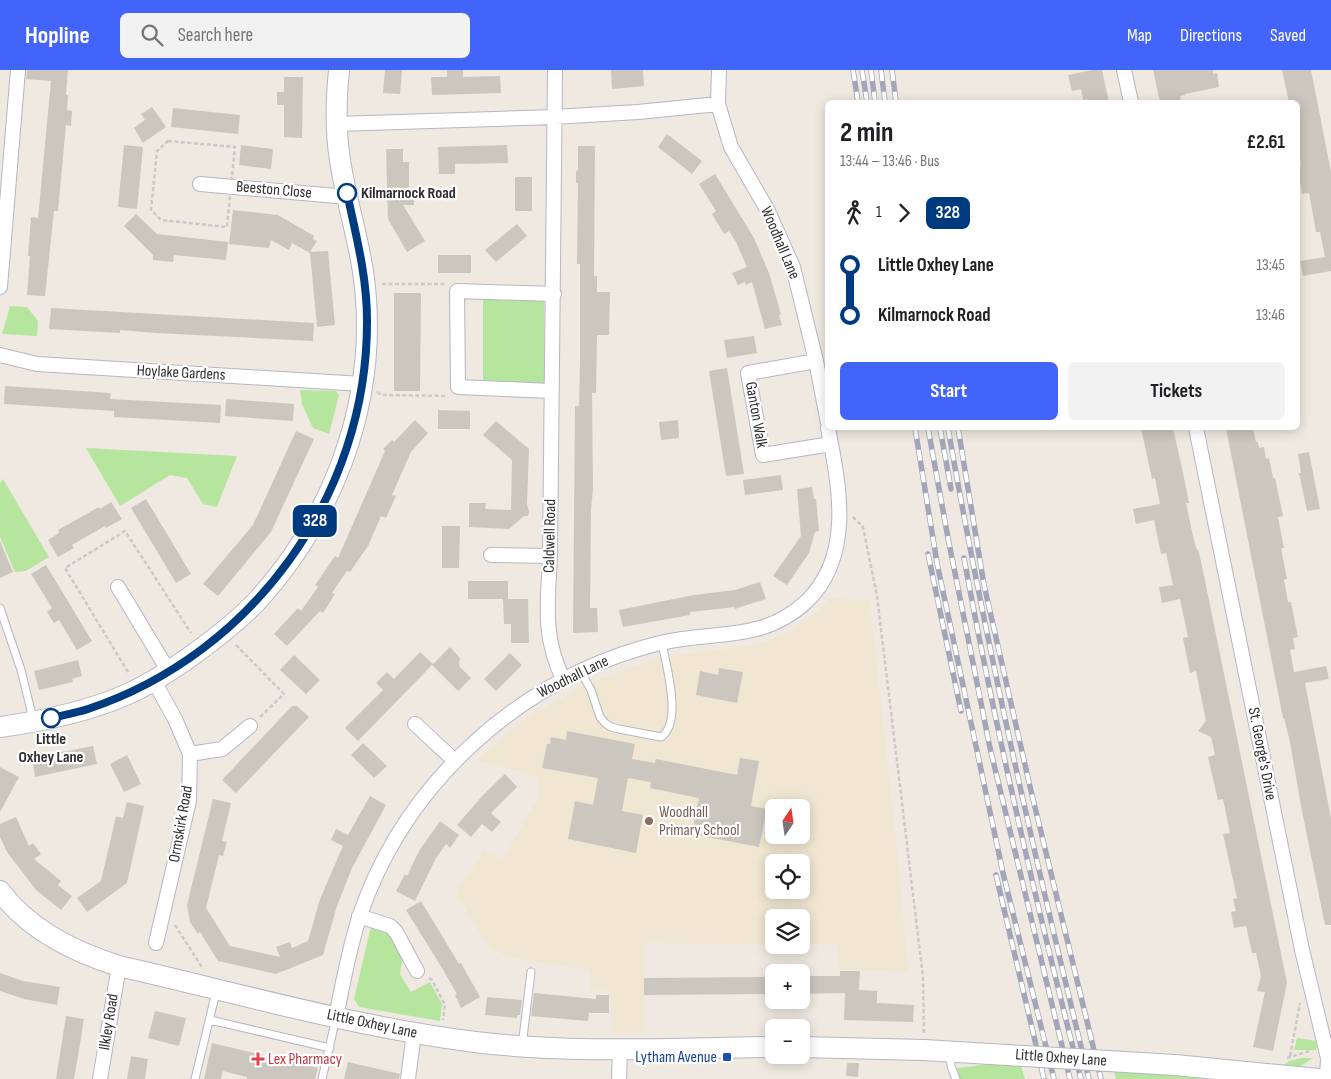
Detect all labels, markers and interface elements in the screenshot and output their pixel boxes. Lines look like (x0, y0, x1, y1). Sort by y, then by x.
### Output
search box (120, 13, 470, 58)
text: Hopline (25, 21, 90, 50)
icon: search (138, 21, 166, 49)
text: Search here (178, 24, 253, 47)
text: Map (1127, 25, 1152, 46)
text: Directions (1180, 25, 1242, 46)
text: Saved (1270, 25, 1306, 46)
text: 2 min (840, 116, 893, 149)
text: £2.61 (1247, 131, 1285, 154)
text: 13:44 – 13:46 · Bus (840, 152, 940, 171)
street label: Beeston Close (235, 177, 313, 203)
marker: Kilmarnock Road (337, 183, 357, 203)
place label: Kilmarnock Road (361, 184, 456, 203)
icon: walk (840, 199, 868, 227)
icon: forward (890, 199, 918, 227)
text: 328 (936, 202, 960, 223)
text: 1 (876, 203, 882, 222)
street label: Woodhall Lane (756, 204, 804, 282)
text: Little Oxhey Lane (878, 254, 994, 277)
text: 13:45 (1257, 256, 1285, 275)
text: Kilmarnock Road (878, 304, 991, 327)
text: 13:46 (1256, 306, 1285, 325)
street label: Hoylake Gardens (136, 361, 226, 385)
button: Start (840, 362, 1058, 420)
button: Tickets (1068, 362, 1285, 420)
street label: Ganton Walk (741, 380, 771, 450)
street label: Caldwell Road (540, 499, 560, 573)
line badge: 328 (286, 505, 344, 537)
text: 328 (303, 510, 327, 531)
street label: Woodhall Lane (534, 652, 612, 702)
street label: St. George's Drive (1244, 706, 1280, 802)
marker: Little Oxhey Lane (41, 708, 61, 728)
place label: Little Oxhey Lane (19, 730, 84, 767)
street label: Ormskirk Road (165, 784, 197, 864)
north arrow (765, 799, 810, 844)
map controls (765, 799, 810, 1064)
place label: Woodhall Primary School (659, 803, 740, 840)
marker: Woodhall Primary School (643, 815, 655, 827)
button: locate (765, 854, 810, 899)
button: layers (765, 909, 810, 954)
button: + (765, 964, 810, 1009)
street label: Ilkley Road (95, 992, 123, 1052)
street label: Little Oxhey Lane (325, 1005, 419, 1043)
button: − (765, 1019, 810, 1064)
street label: Little Oxhey Lane (1015, 1045, 1107, 1071)
place label: Lytham Avenue (635, 1048, 717, 1067)
place label: Lex Pharmacy (268, 1050, 342, 1069)
marker: Lytham Avenue (721, 1051, 733, 1063)
marker: Lex Pharmacy (252, 1053, 264, 1065)

